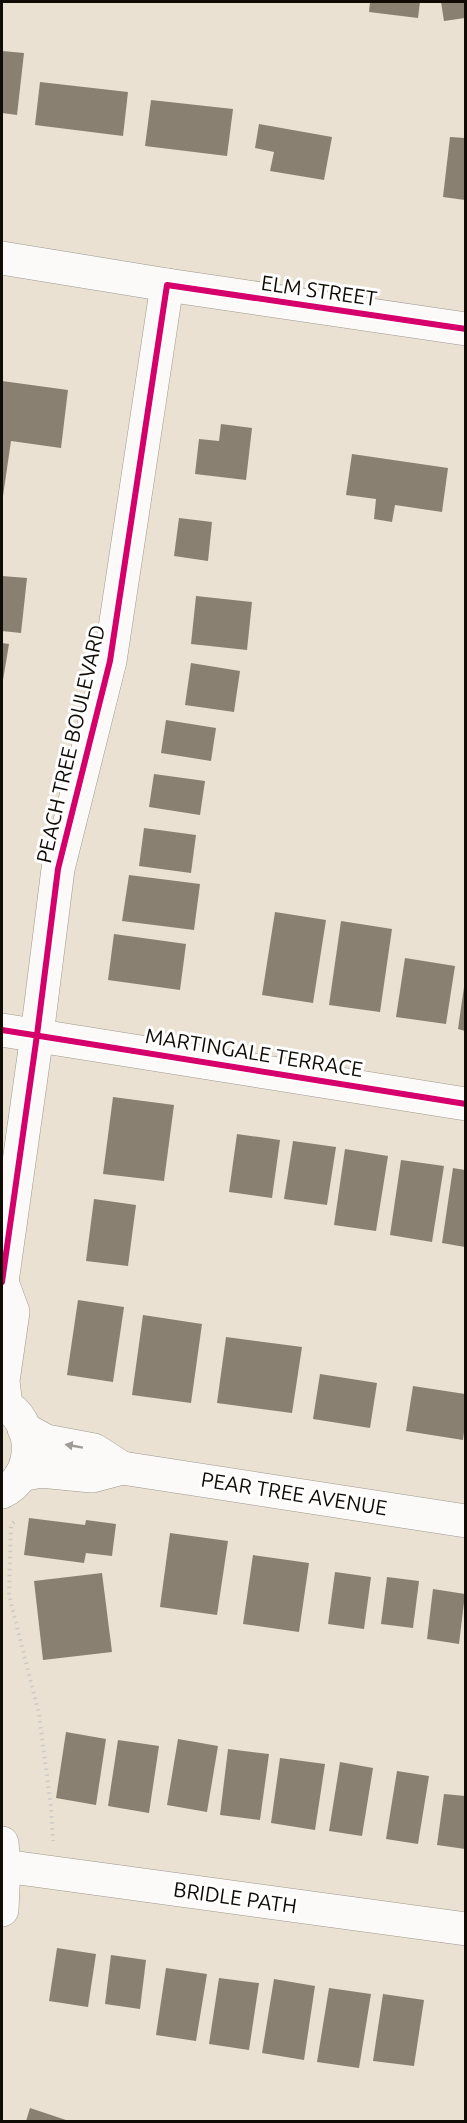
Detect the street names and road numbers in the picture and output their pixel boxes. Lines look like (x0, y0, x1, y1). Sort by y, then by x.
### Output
street label: ELM STREET (260, 270, 379, 310)
street label: PEACH TREE BOULEVARD (31, 622, 109, 865)
street label: MARTINGALE TERRACE (144, 1023, 365, 1081)
street label: PEAR TREE AVENUE (199, 1466, 389, 1520)
street label: BRIDLE PATH (172, 1876, 298, 1918)

